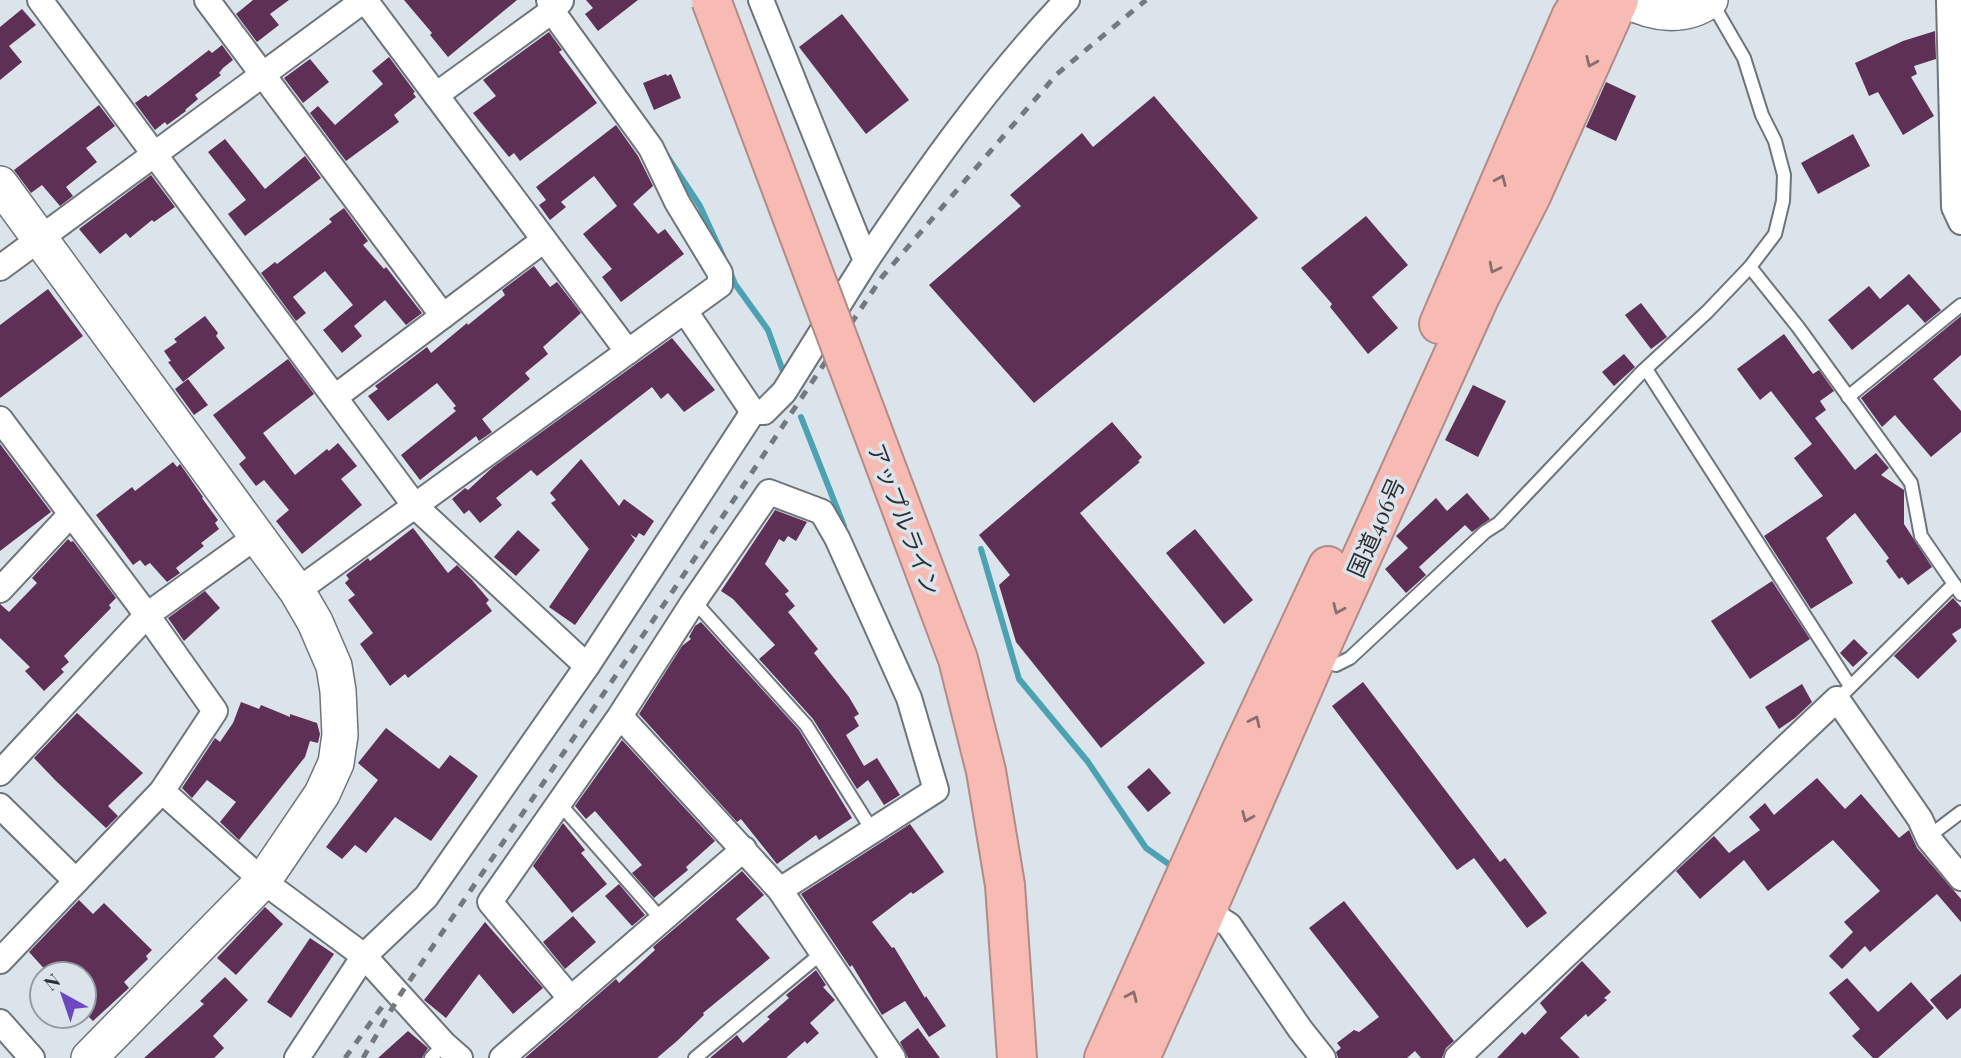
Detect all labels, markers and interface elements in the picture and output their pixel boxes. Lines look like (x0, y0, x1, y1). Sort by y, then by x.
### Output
one-way arrow (1585, 55, 1599, 67)
one-way arrow (1493, 174, 1507, 186)
one-way arrow (1488, 261, 1502, 273)
street label: アップルライン (862, 438, 948, 600)
street label: 国道406号 (1339, 472, 1411, 582)
one-way arrow (1332, 601, 1346, 614)
one-way arrow (1247, 716, 1261, 728)
one-way arrow (1241, 810, 1255, 822)
north arrow (28, 960, 98, 1030)
text: N (38, 967, 65, 996)
one-way arrow (1124, 990, 1138, 1003)

